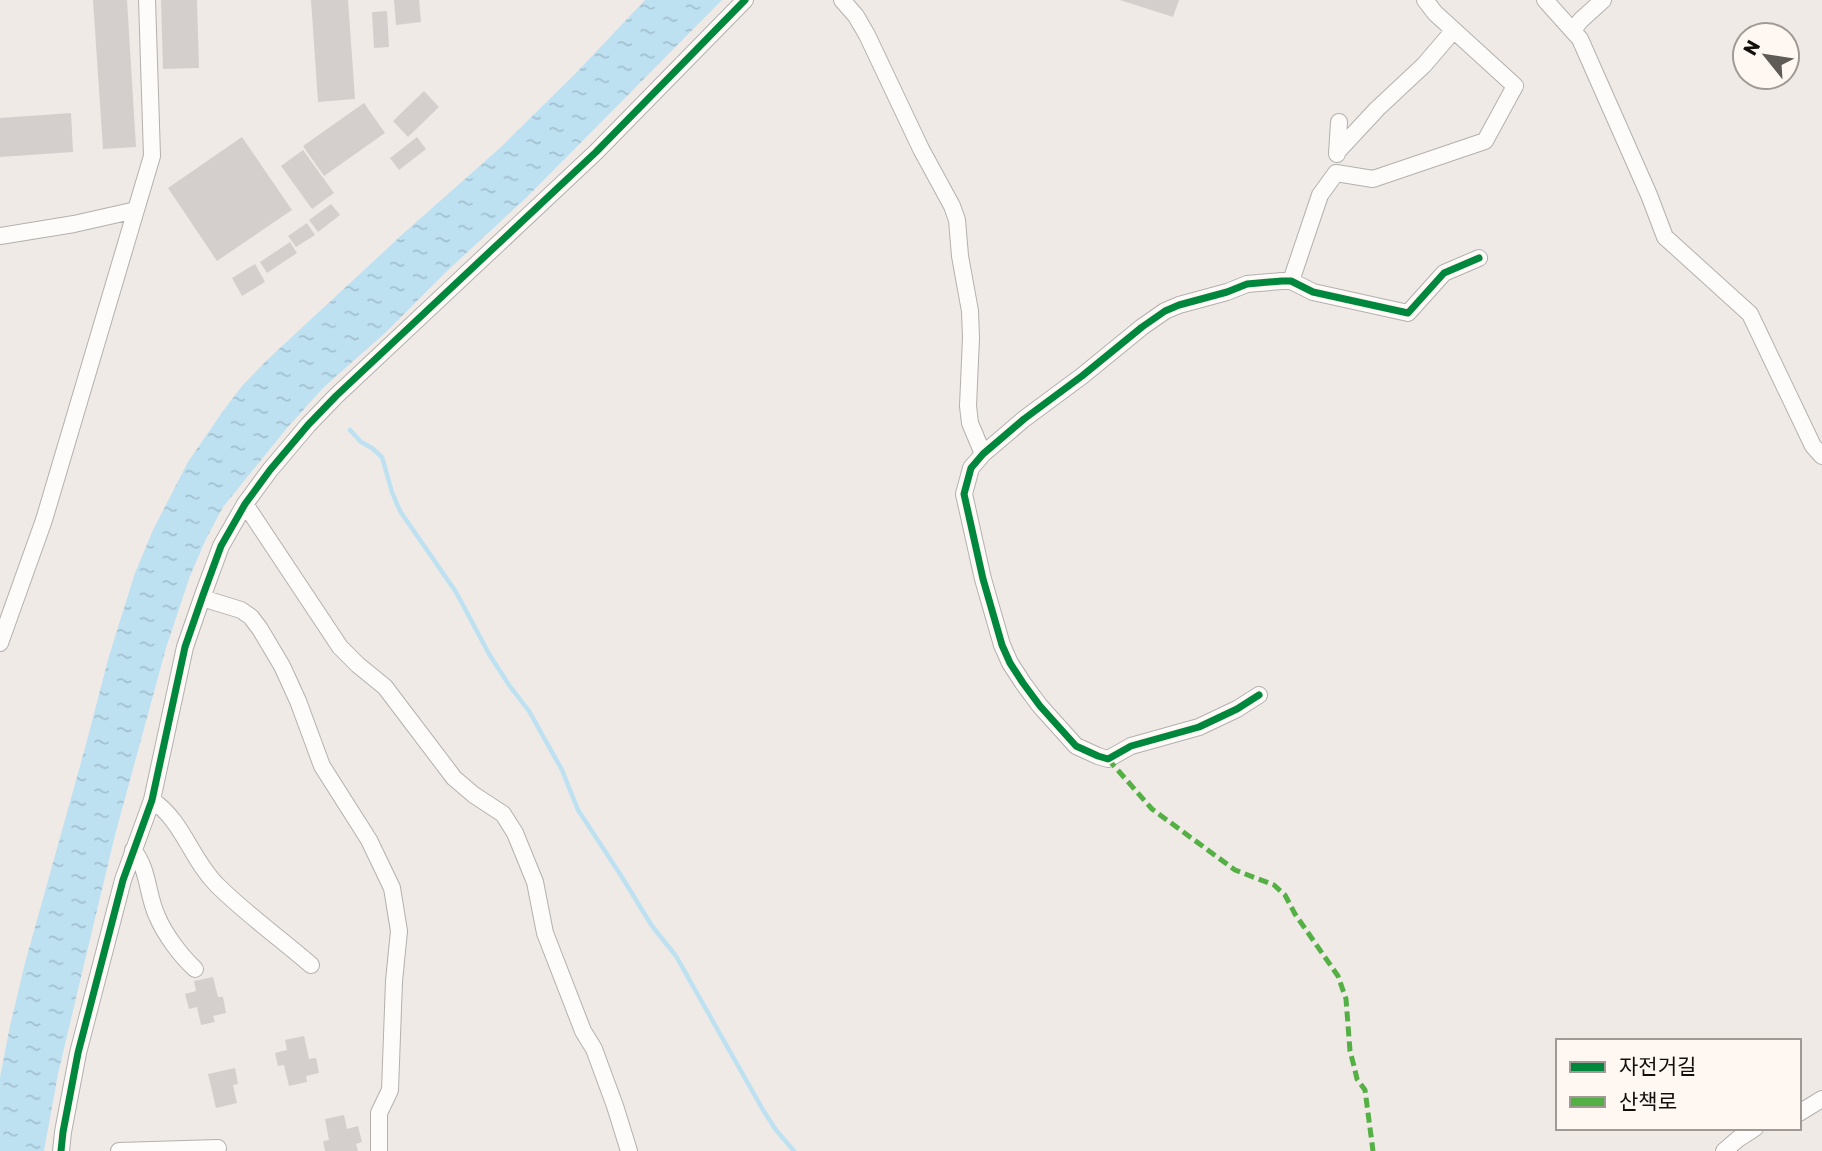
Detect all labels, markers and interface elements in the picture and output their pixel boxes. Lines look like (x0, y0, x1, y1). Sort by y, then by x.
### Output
north arrow (1731, 21, 1801, 91)
text: N (1738, 36, 1765, 59)
legend (1556, 1039, 1801, 1130)
text: 자전거길 (1619, 1054, 1696, 1079)
text: 산책로 (1619, 1089, 1677, 1114)

